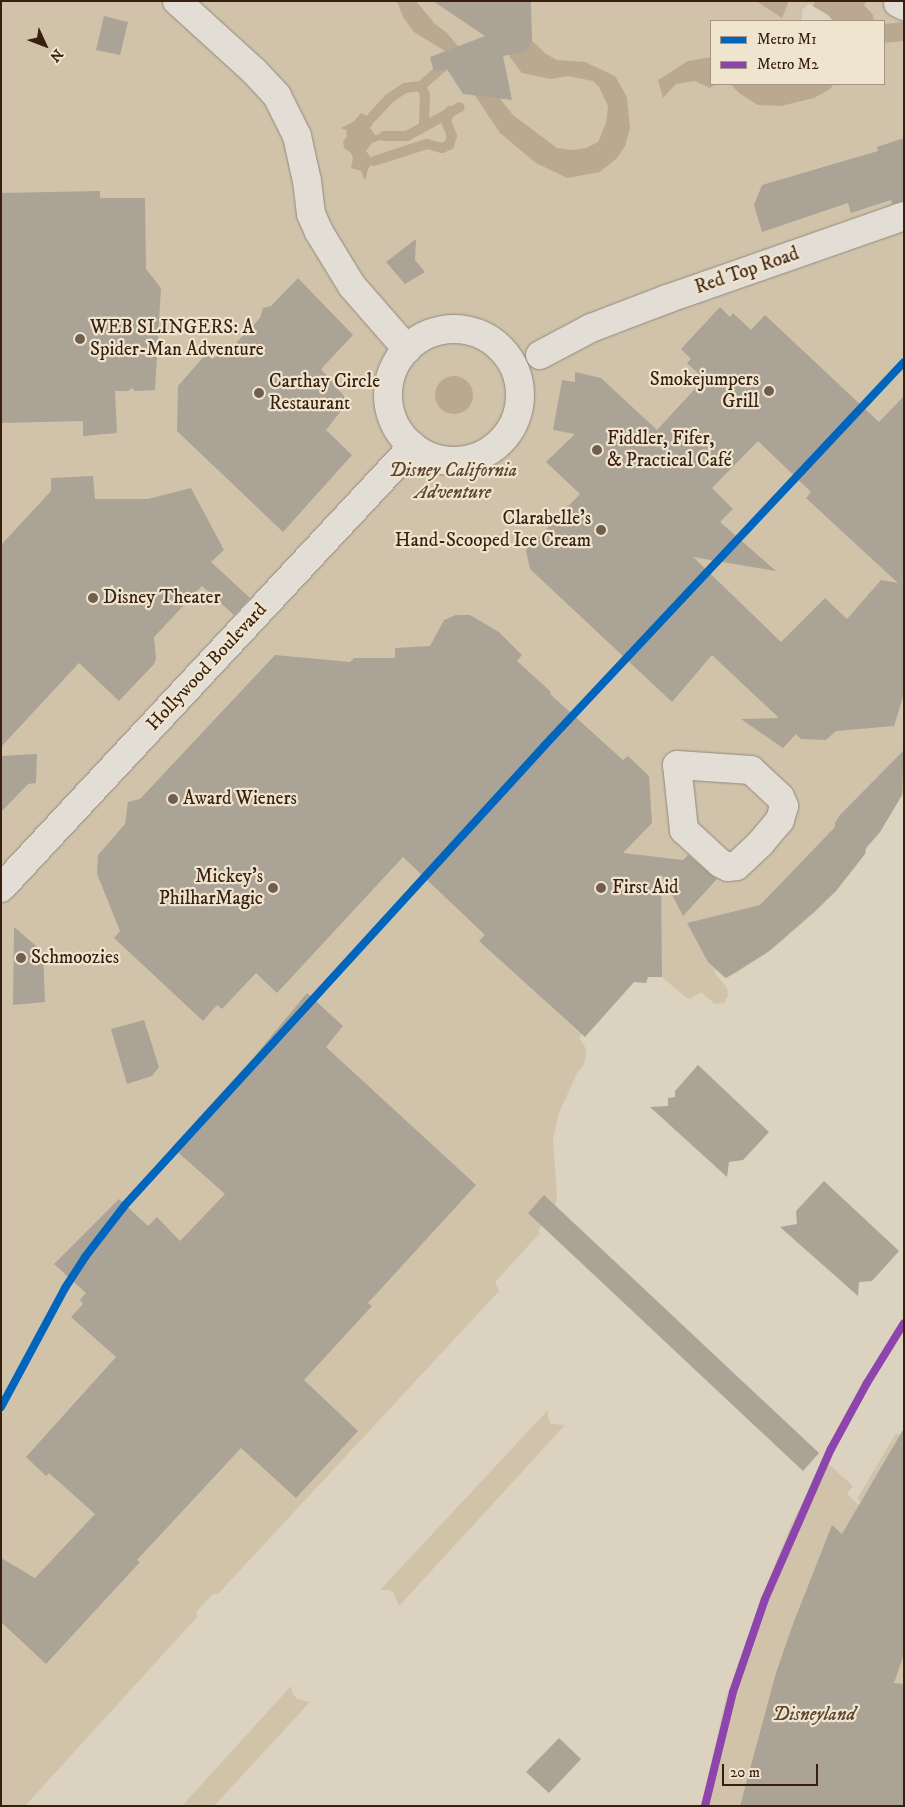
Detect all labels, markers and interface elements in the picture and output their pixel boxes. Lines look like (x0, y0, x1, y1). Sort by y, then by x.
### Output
north arrow (20, 20, 70, 70)
legend (710, 20, 885, 85)
text: Metro M1 (757, 30, 817, 49)
text: N (45, 45, 66, 66)
text: Metro M2 (757, 55, 819, 74)
street label: Red Top Road (692, 243, 802, 299)
place label: WEB SLINGERS: A Spider-Man Adventure (90, 317, 264, 361)
marker: WEB SLINGERS: A Spider-Man Adventure (74, 333, 86, 345)
place label: Smokejumpers Grill (650, 369, 759, 413)
place label: Carthay Circle Restaurant (269, 371, 380, 415)
marker: Smokejumpers Grill (763, 385, 775, 397)
marker: Carthay Circle Restaurant (253, 387, 265, 399)
place label: Fiddler, Fifer, & Practical Café (607, 428, 732, 472)
marker: Fiddler, Fifer, & Practical Café (591, 444, 603, 456)
park label: Disney California Adventure (389, 460, 517, 504)
place label: Clarabelle's Hand-Scooped Ice Cream (395, 508, 591, 552)
marker: Clarabelle's Hand-Scooped Ice Cream (595, 524, 607, 536)
place label: Disney Theater (103, 587, 220, 609)
marker: Disney Theater (87, 592, 99, 604)
street label: Hollywood Boulevard (142, 599, 272, 735)
place label: Award Wieners (183, 788, 297, 810)
marker: Award Wieners (167, 793, 179, 805)
place label: Mickey’s PhilharMagic (159, 866, 263, 910)
place label: First Aid (612, 877, 679, 899)
marker: First Aid (594, 881, 608, 895)
marker: Mickey’s PhilharMagic (267, 882, 279, 894)
place label: Schmoozies (31, 947, 119, 969)
marker: Schmoozies (15, 952, 27, 964)
park label: Disneyland (773, 1704, 855, 1726)
scale bar (725, 1754, 821, 1786)
text: 20 m (730, 1763, 760, 1782)

